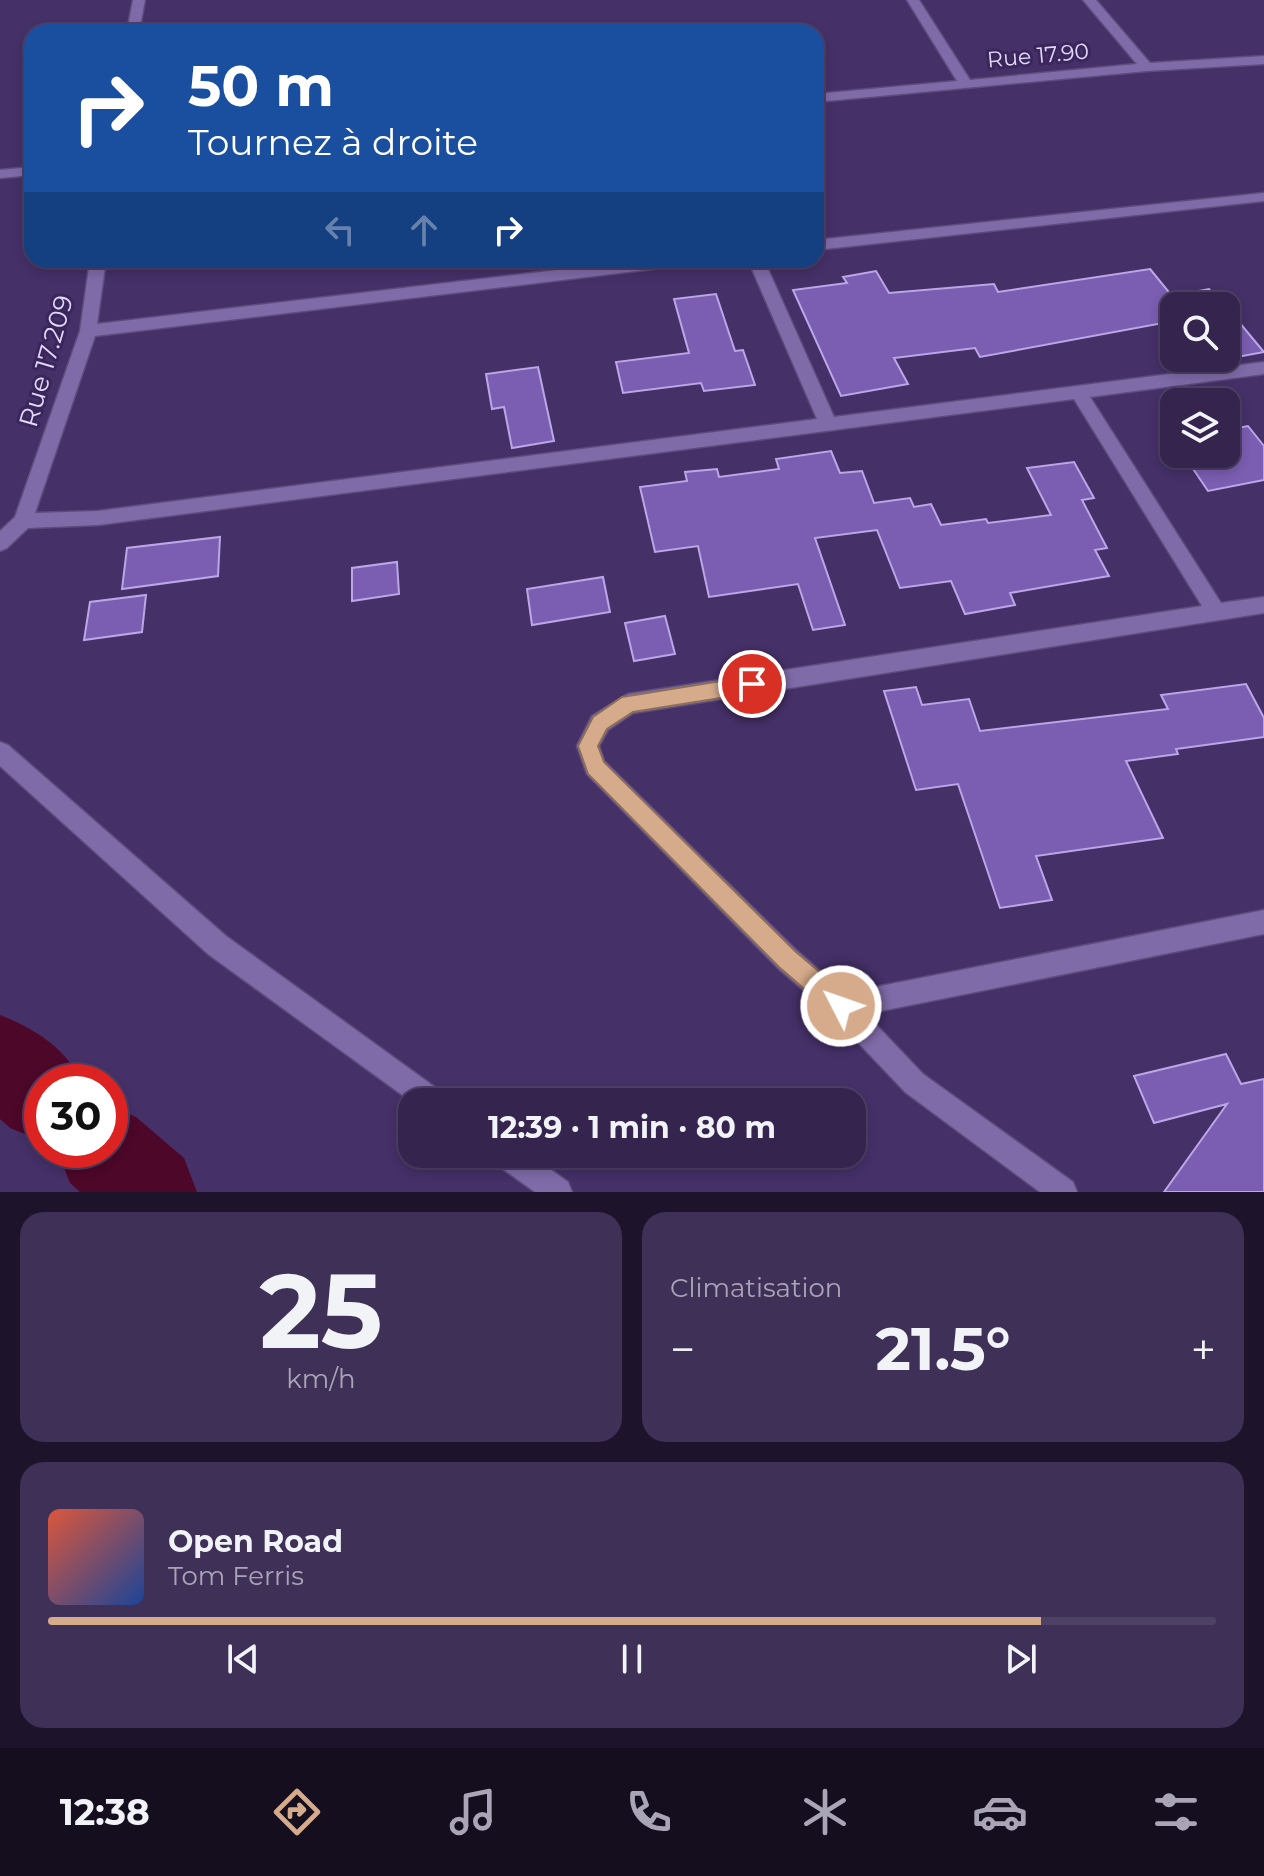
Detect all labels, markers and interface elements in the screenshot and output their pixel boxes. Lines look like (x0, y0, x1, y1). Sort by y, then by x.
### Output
street label: Rue 17.90 (986, 38, 1090, 73)
text: 50 m (188, 52, 334, 120)
icon: right (56, 56, 160, 160)
text: Tournez à droite (188, 120, 478, 164)
icon: left (318, 208, 362, 252)
icon: ahead (402, 208, 446, 252)
icon: right (486, 208, 530, 252)
street label: Rue 17.209 (12, 291, 80, 431)
map controls (1160, 292, 1240, 468)
button: search (1160, 292, 1240, 372)
button: layers (1160, 388, 1240, 468)
pin (718, 650, 786, 718)
icon: arrive (730, 662, 774, 706)
position arrow (799, 964, 883, 1048)
speed limit sign: 30 (24, 1064, 128, 1168)
text: 12:39 · 1 min · 80 m (488, 1109, 776, 1146)
text: 25 (259, 1247, 383, 1374)
text: Climatisation (670, 1272, 842, 1304)
text: 21.5° (875, 1312, 1011, 1385)
text: − (670, 1322, 695, 1376)
text: + (1191, 1322, 1216, 1376)
text: km/h (286, 1363, 356, 1395)
text: Open Road (168, 1523, 343, 1560)
text: Tom Ferris (168, 1560, 304, 1592)
icon: previous (221, 1637, 265, 1681)
icon: pause (610, 1637, 654, 1681)
icon: next (999, 1637, 1043, 1681)
icon: directions (269, 1784, 325, 1840)
icon: music (445, 1784, 501, 1840)
icon: phone (621, 1784, 677, 1840)
icon: climate (797, 1784, 853, 1840)
icon: car (972, 1784, 1028, 1840)
icon: filters (1148, 1784, 1204, 1840)
text: 12:38 (60, 1790, 150, 1834)

